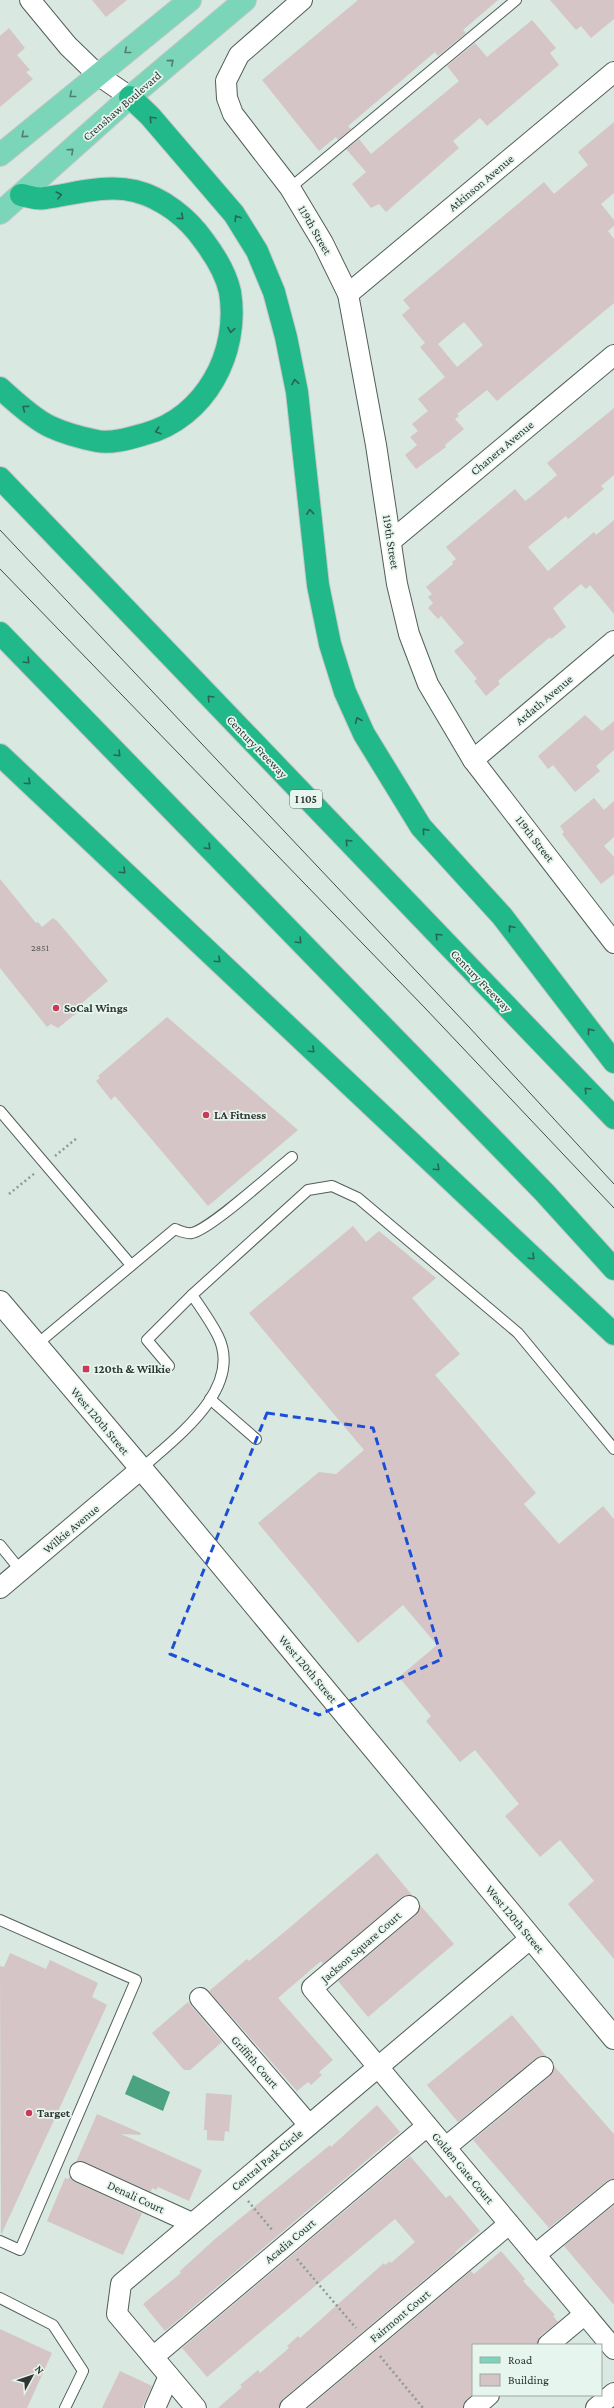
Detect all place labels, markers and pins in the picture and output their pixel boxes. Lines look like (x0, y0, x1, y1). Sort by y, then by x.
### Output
place label: SoCal Wings (64, 1001, 128, 1015)
marker: SoCal Wings (51, 1003, 61, 1013)
place label: LA Fitness (214, 1108, 266, 1122)
marker: LA Fitness (201, 1110, 211, 1120)
place label: 120th & Wilkie (94, 1362, 171, 1376)
marker: 120th & Wilkie (81, 1364, 91, 1374)
place label: Target (37, 2106, 71, 2120)
marker: Target (24, 2108, 34, 2118)

